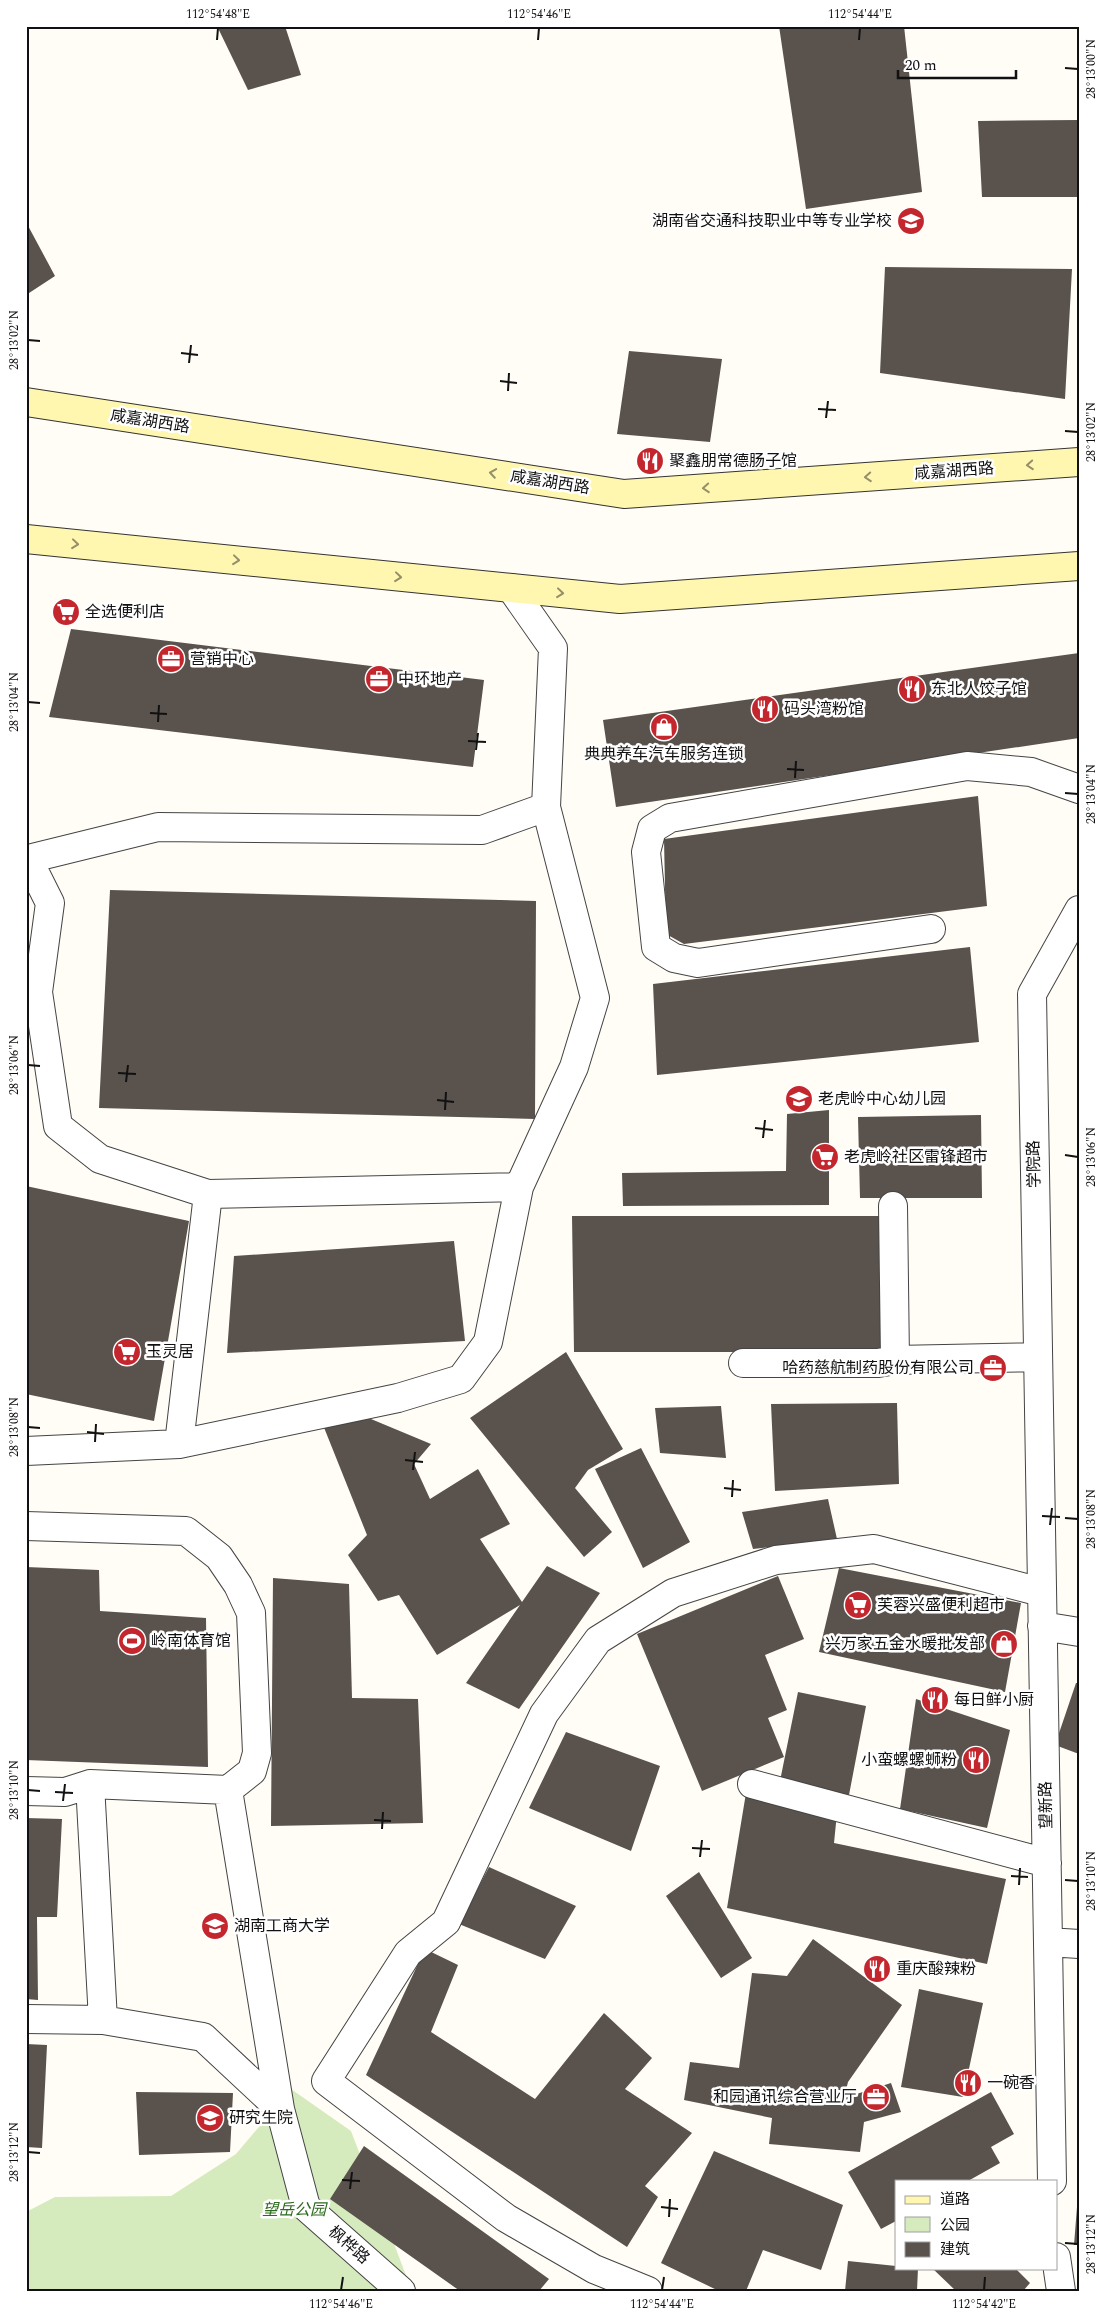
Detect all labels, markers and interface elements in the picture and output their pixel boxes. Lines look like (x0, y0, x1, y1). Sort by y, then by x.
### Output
text: 112°54'48"E (186, 5, 250, 24)
text: 112°54'46"E (507, 5, 571, 24)
text: 112°54'44"E (828, 5, 892, 24)
text: 28°13'00"N (1082, 39, 1101, 99)
scale bar (898, 48, 1015, 80)
text: 20 m (905, 54, 937, 77)
school or university icon: 湖南省交通科技职业中等专业学校 (896, 206, 926, 236)
place label: 湖南省交通科技职业中等专业学校 (652, 209, 892, 233)
text: 28°13'02"N (5, 310, 24, 370)
text: 28°13'02"N (1082, 402, 1101, 462)
street label: 咸嘉湖西路 (109, 403, 191, 439)
restaurant icon: 聚鑫朋常德肠子馆 (635, 446, 665, 476)
place label: 聚鑫朋常德肠子馆 (669, 449, 797, 473)
street label: 咸嘉湖西路 (913, 456, 995, 486)
one-way arrow (1026, 460, 1034, 471)
street label: 咸嘉湖西路 (509, 464, 591, 500)
one-way arrow (488, 469, 497, 479)
one-way arrow (864, 471, 872, 482)
one-way arrow (702, 482, 710, 493)
one-way arrow (71, 538, 79, 549)
one-way arrow (233, 554, 241, 565)
one-way arrow (394, 571, 402, 582)
one-way arrow (556, 587, 564, 598)
supermarket icon: 全选便利店 (51, 597, 81, 627)
place label: 全选便利店 (85, 600, 165, 624)
office icon: 营销中心 (156, 644, 186, 674)
place label: 营销中心 (190, 647, 254, 671)
office icon: 中环地产 (364, 664, 394, 694)
place label: 中环地产 (398, 667, 462, 691)
text: 28°13'04"N (5, 672, 24, 732)
restaurant icon: 东北人饺子馆 (897, 674, 927, 704)
place label: 东北人饺子馆 (931, 677, 1027, 701)
restaurant icon: 码头湾粉馆 (750, 694, 780, 724)
place label: 码头湾粉馆 (784, 697, 864, 721)
shop icon: 典典养车汽车服务连锁 (649, 712, 679, 742)
place label: 典典养车汽车服务连锁 (584, 742, 744, 766)
text: 28°13'04"N (1082, 764, 1101, 824)
text: 28°13'06"N (5, 1035, 24, 1095)
school or university icon: 老虎岭中心幼儿园 (784, 1084, 814, 1114)
place label: 老虎岭中心幼儿园 (818, 1087, 946, 1111)
text: 28°13'06"N (1082, 1127, 1101, 1187)
street label: 学院路 (1022, 1140, 1046, 1188)
supermarket icon: 老虎岭社区雷锋超市 (810, 1142, 840, 1172)
place label: 老虎岭社区雷锋超市 (844, 1145, 988, 1169)
supermarket icon: 玉灵居 (112, 1337, 142, 1367)
place label: 玉灵居 (146, 1340, 194, 1364)
office icon: 哈药慈航制药股份有限公司 (978, 1353, 1008, 1383)
place label: 哈药慈航制药股份有限公司 (782, 1356, 974, 1380)
text: 28°13'08"N (5, 1397, 24, 1457)
text: 28°13'08"N (1082, 1489, 1101, 1549)
supermarket icon: 芙蓉兴盛便利超市 (843, 1590, 873, 1620)
place label: 芙蓉兴盛便利超市 (877, 1593, 1005, 1617)
sports icon: 岭南体育馆 (117, 1626, 147, 1656)
place label: 岭南体育馆 (151, 1629, 231, 1653)
shop icon: 兴万家五金水暖批发部 (989, 1629, 1019, 1659)
place label: 兴万家五金水暖批发部 (825, 1632, 985, 1656)
restaurant icon: 每日鲜小厨 (920, 1685, 950, 1715)
place label: 每日鲜小厨 (954, 1688, 1034, 1712)
restaurant icon: 小蛮螺螺蛳粉 (961, 1745, 991, 1775)
place label: 小蛮螺螺蛳粉 (861, 1748, 957, 1772)
text: 28°13'10"N (5, 1760, 24, 1820)
street label: 望新路 (1034, 1781, 1058, 1829)
text: 28°13'10"N (1082, 1851, 1101, 1911)
school or university icon: 湖南工商大学 (200, 1911, 230, 1941)
place label: 湖南工商大学 (234, 1914, 330, 1938)
restaurant icon: 重庆酸辣粉 (862, 1954, 892, 1984)
place label: 重庆酸辣粉 (896, 1957, 976, 1981)
restaurant icon: 一碗香 (953, 2068, 983, 2098)
place label: 一碗香 (987, 2071, 1035, 2095)
office icon: 和园通讯综合营业厅 (861, 2082, 891, 2112)
place label: 和园通讯综合营业厅 (713, 2085, 857, 2109)
school or university icon: 研究生院 (195, 2103, 225, 2133)
place label: 研究生院 (229, 2106, 293, 2130)
text: 28°13'12"N (5, 2122, 24, 2182)
legend (895, 2180, 1058, 2270)
text: 道路 (940, 2188, 970, 2211)
park label: 望岳公园 (262, 2198, 328, 2222)
text: 公园 (940, 2214, 970, 2237)
text: 28°13'12"N (1082, 2214, 1101, 2274)
street label: 枫桦路 (323, 2220, 375, 2270)
text: 建筑 (940, 2238, 970, 2261)
text: 112°54'46"E (309, 2295, 373, 2314)
text: 112°54'44"E (630, 2295, 694, 2314)
text: 112°54'42"E (952, 2295, 1016, 2314)

